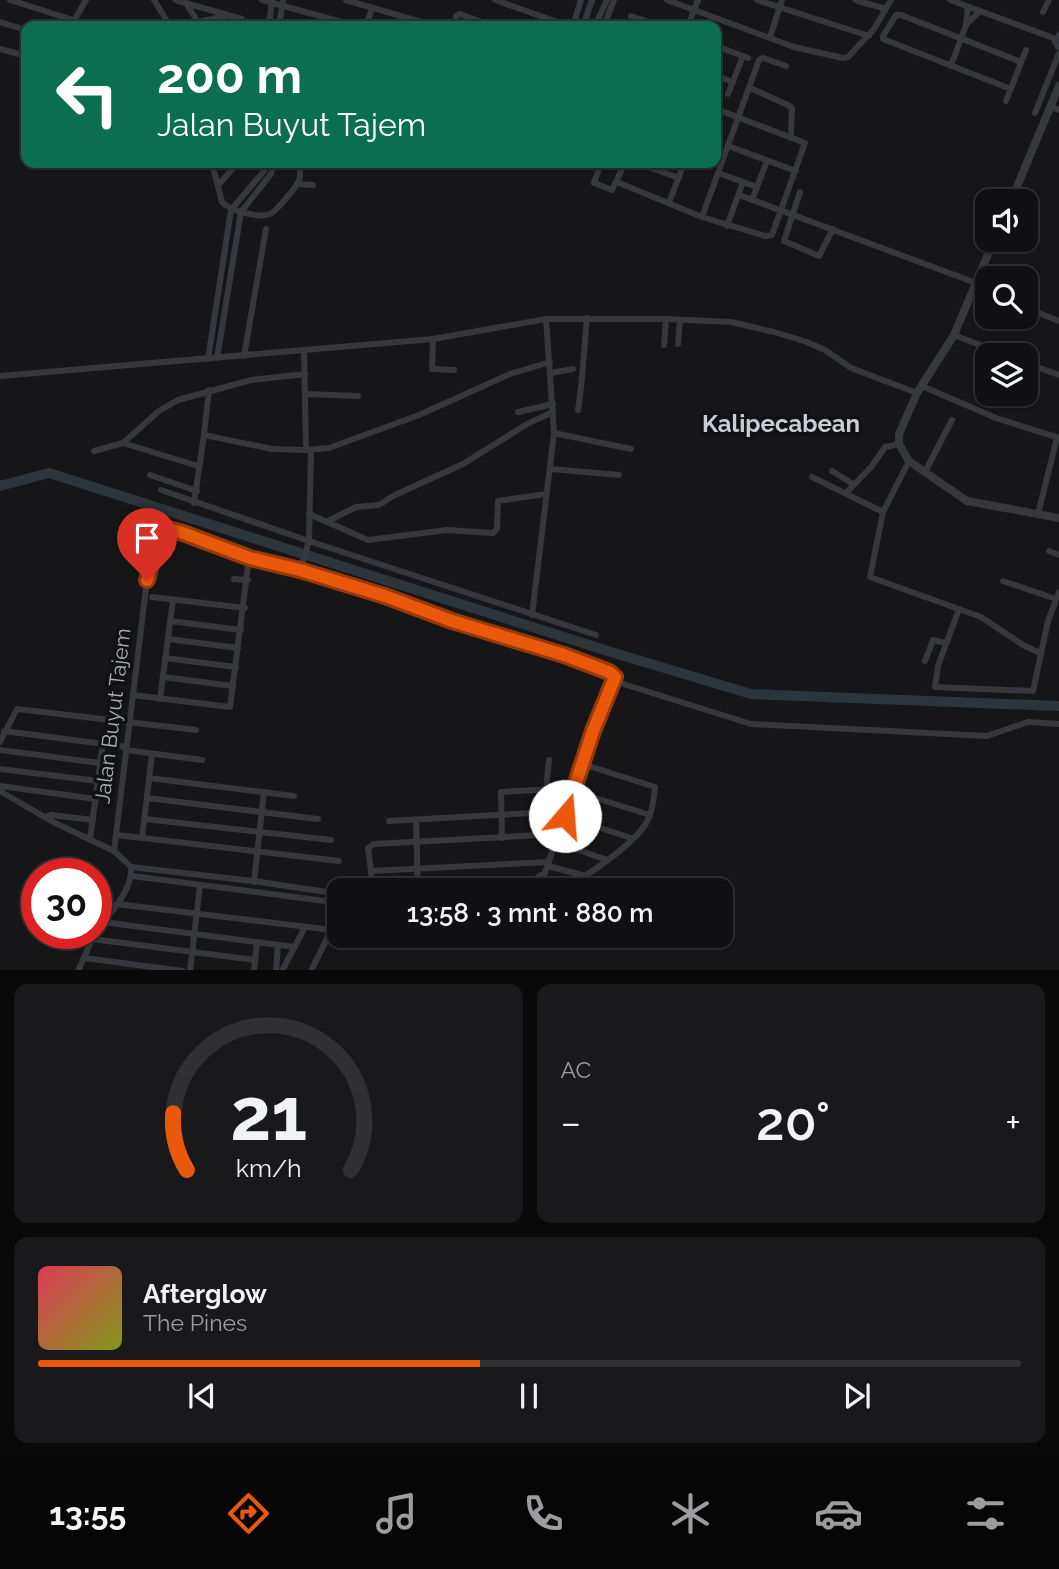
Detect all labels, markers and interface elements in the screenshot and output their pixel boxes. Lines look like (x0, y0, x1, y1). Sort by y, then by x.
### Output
text: 200 m (157, 47, 302, 104)
icon: left (42, 49, 133, 140)
text: Jalan Buyut Tajem (157, 106, 426, 143)
map controls (975, 189, 1038, 406)
button: sound (975, 189, 1038, 252)
button: search (975, 266, 1038, 329)
button: layers (975, 343, 1038, 406)
district label: Kalipecabean (702, 409, 860, 438)
pin (117, 508, 177, 580)
icon: arrive (128, 519, 166, 557)
street label: Jalan Buyut Tajem (89, 627, 136, 805)
position arrow (528, 779, 602, 853)
speed limit sign: 30 (21, 858, 112, 949)
text: 13:58 · 3 mnt · 880 m (407, 898, 653, 928)
text: AC (561, 1056, 591, 1083)
text: 21 (230, 1072, 307, 1157)
text: 20° (756, 1091, 830, 1152)
text: − (561, 1100, 581, 1145)
text: + (1005, 1100, 1021, 1145)
text: km/h (235, 1152, 301, 1182)
text: Afterglow (143, 1279, 267, 1309)
text: The Pines (143, 1309, 247, 1336)
icon: previous (183, 1377, 221, 1415)
icon: pause (510, 1377, 548, 1415)
icon: next (838, 1377, 876, 1415)
icon: directions (224, 1489, 273, 1538)
icon: music (372, 1489, 421, 1538)
icon: phone (519, 1489, 568, 1538)
icon: climate (666, 1489, 715, 1538)
icon: car (814, 1489, 863, 1538)
icon: filters (961, 1489, 1010, 1538)
text: 13:55 (49, 1495, 126, 1532)

